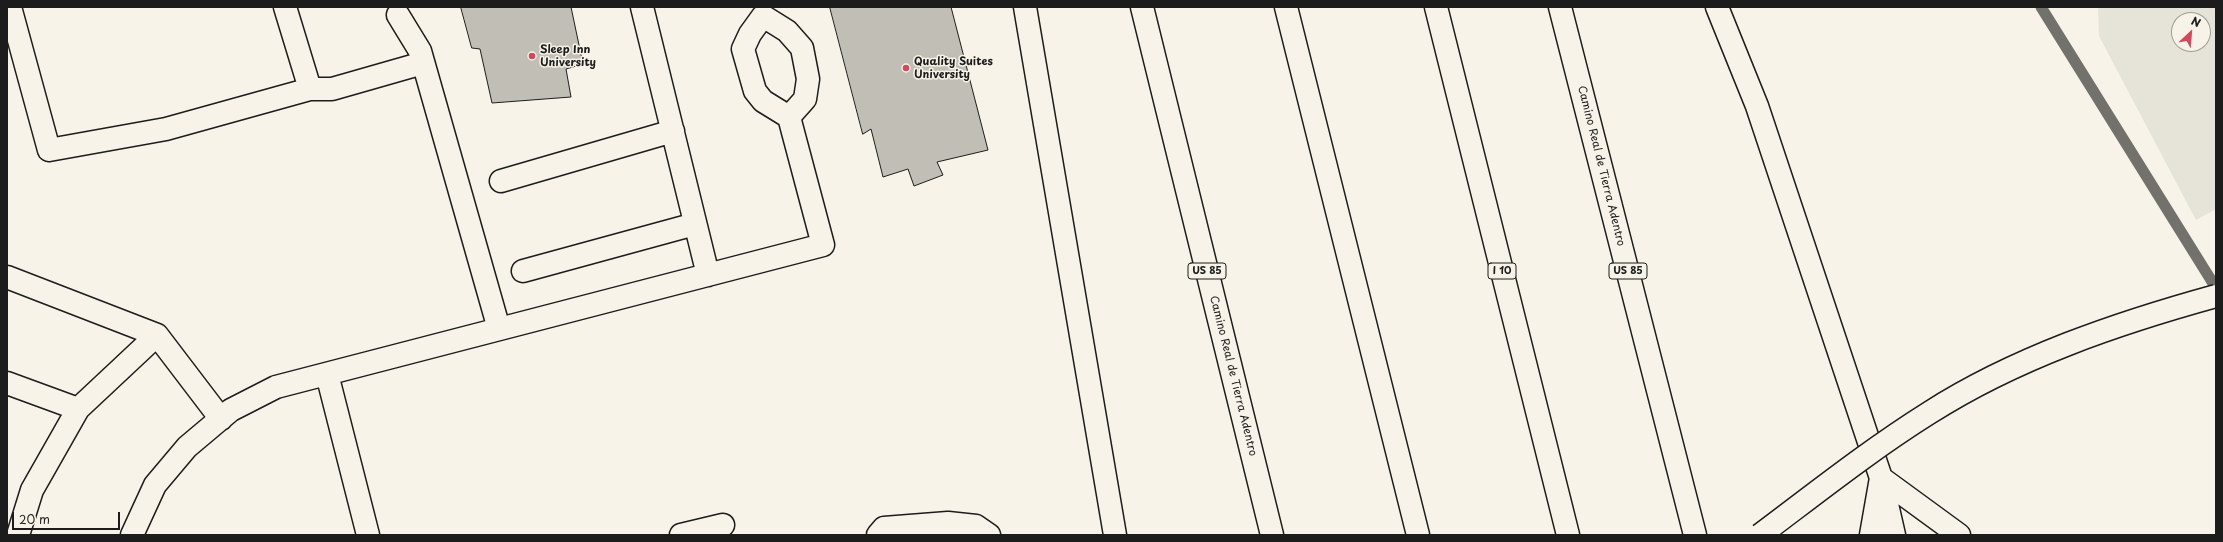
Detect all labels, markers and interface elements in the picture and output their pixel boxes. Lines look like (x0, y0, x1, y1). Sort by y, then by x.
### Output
north arrow (2171, 12, 2211, 52)
text: N (2188, 12, 2204, 31)
place label: Sleep Inn University (540, 43, 596, 69)
marker: Sleep Inn University (527, 51, 537, 61)
place label: Quality Suites University (914, 55, 993, 81)
marker: Quality Suites University (901, 63, 911, 73)
street label: Camino Real de Tierra Adentro (1575, 84, 1627, 248)
road number: US 85 (1188, 263, 1226, 279)
road number: I 10 (1488, 263, 1516, 279)
road number: US 85 (1609, 263, 1647, 279)
street label: Camino Real de Tierra Adentro (1207, 294, 1259, 458)
scale bar (14, 504, 122, 530)
text: 20 m (19, 510, 50, 528)

